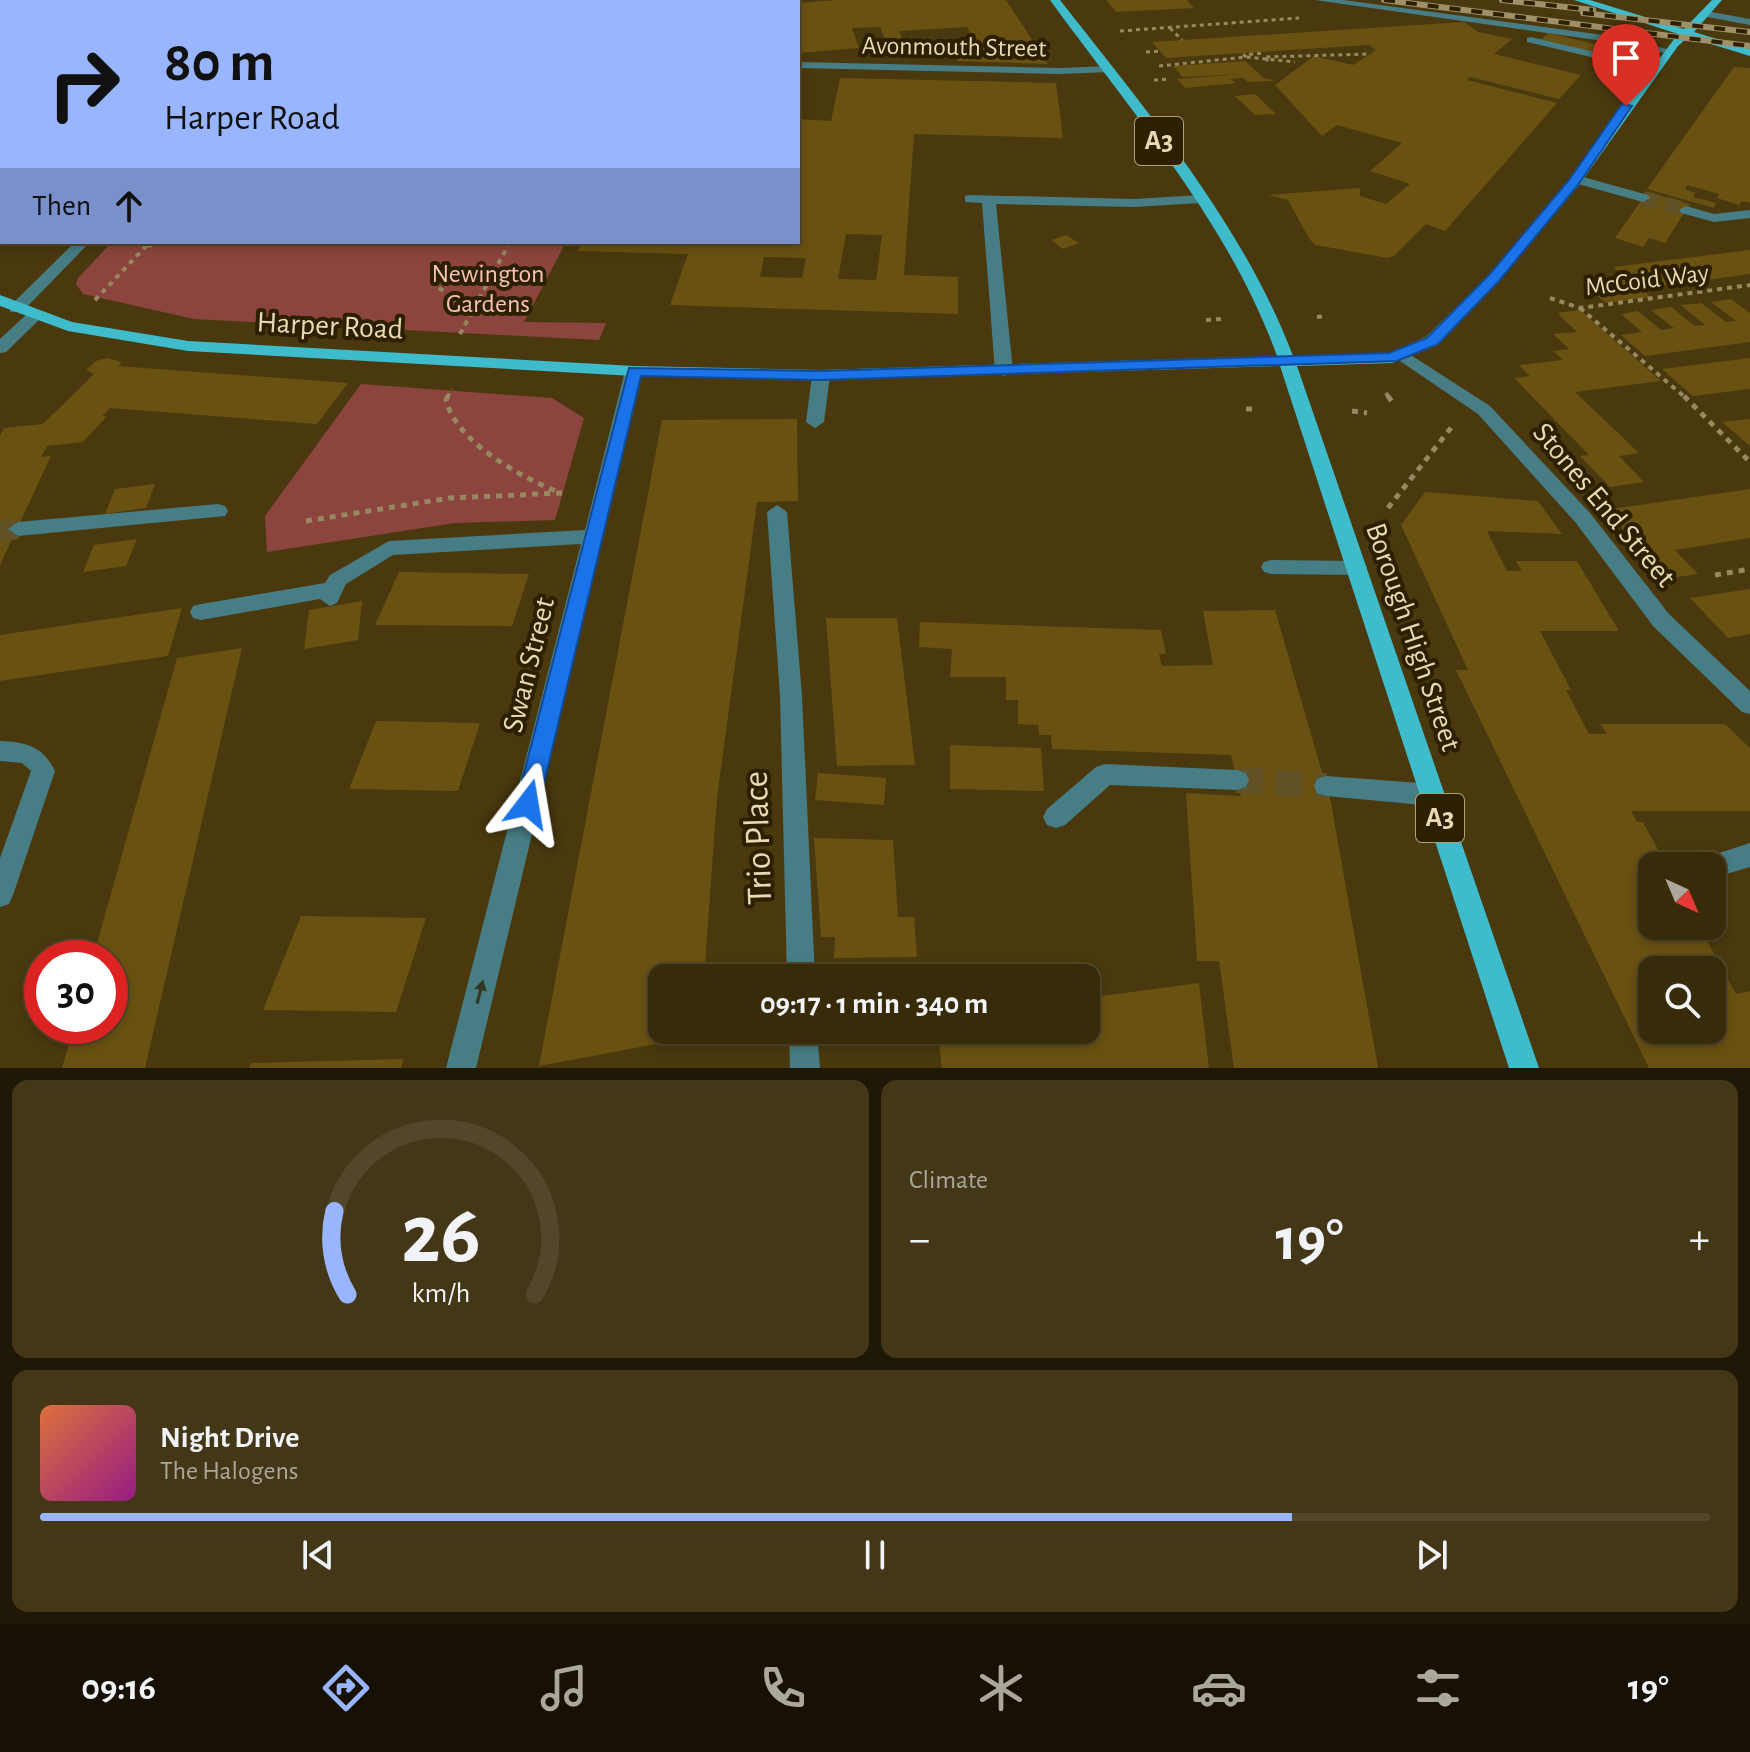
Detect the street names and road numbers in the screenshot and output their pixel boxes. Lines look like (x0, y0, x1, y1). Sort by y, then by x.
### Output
street label: Avonmouth Street (861, 32, 1047, 62)
road number: A3 (1135, 117, 1183, 165)
street label: McCoid Way (1584, 260, 1710, 300)
street label: Harper Road (256, 307, 404, 345)
street label: Stones End Street (1527, 417, 1681, 593)
street label: Borough High Street (1360, 519, 1466, 755)
street label: Swan Street (498, 594, 560, 736)
street label: Trio Place (738, 770, 778, 906)
road number: A3 (1416, 794, 1464, 842)

